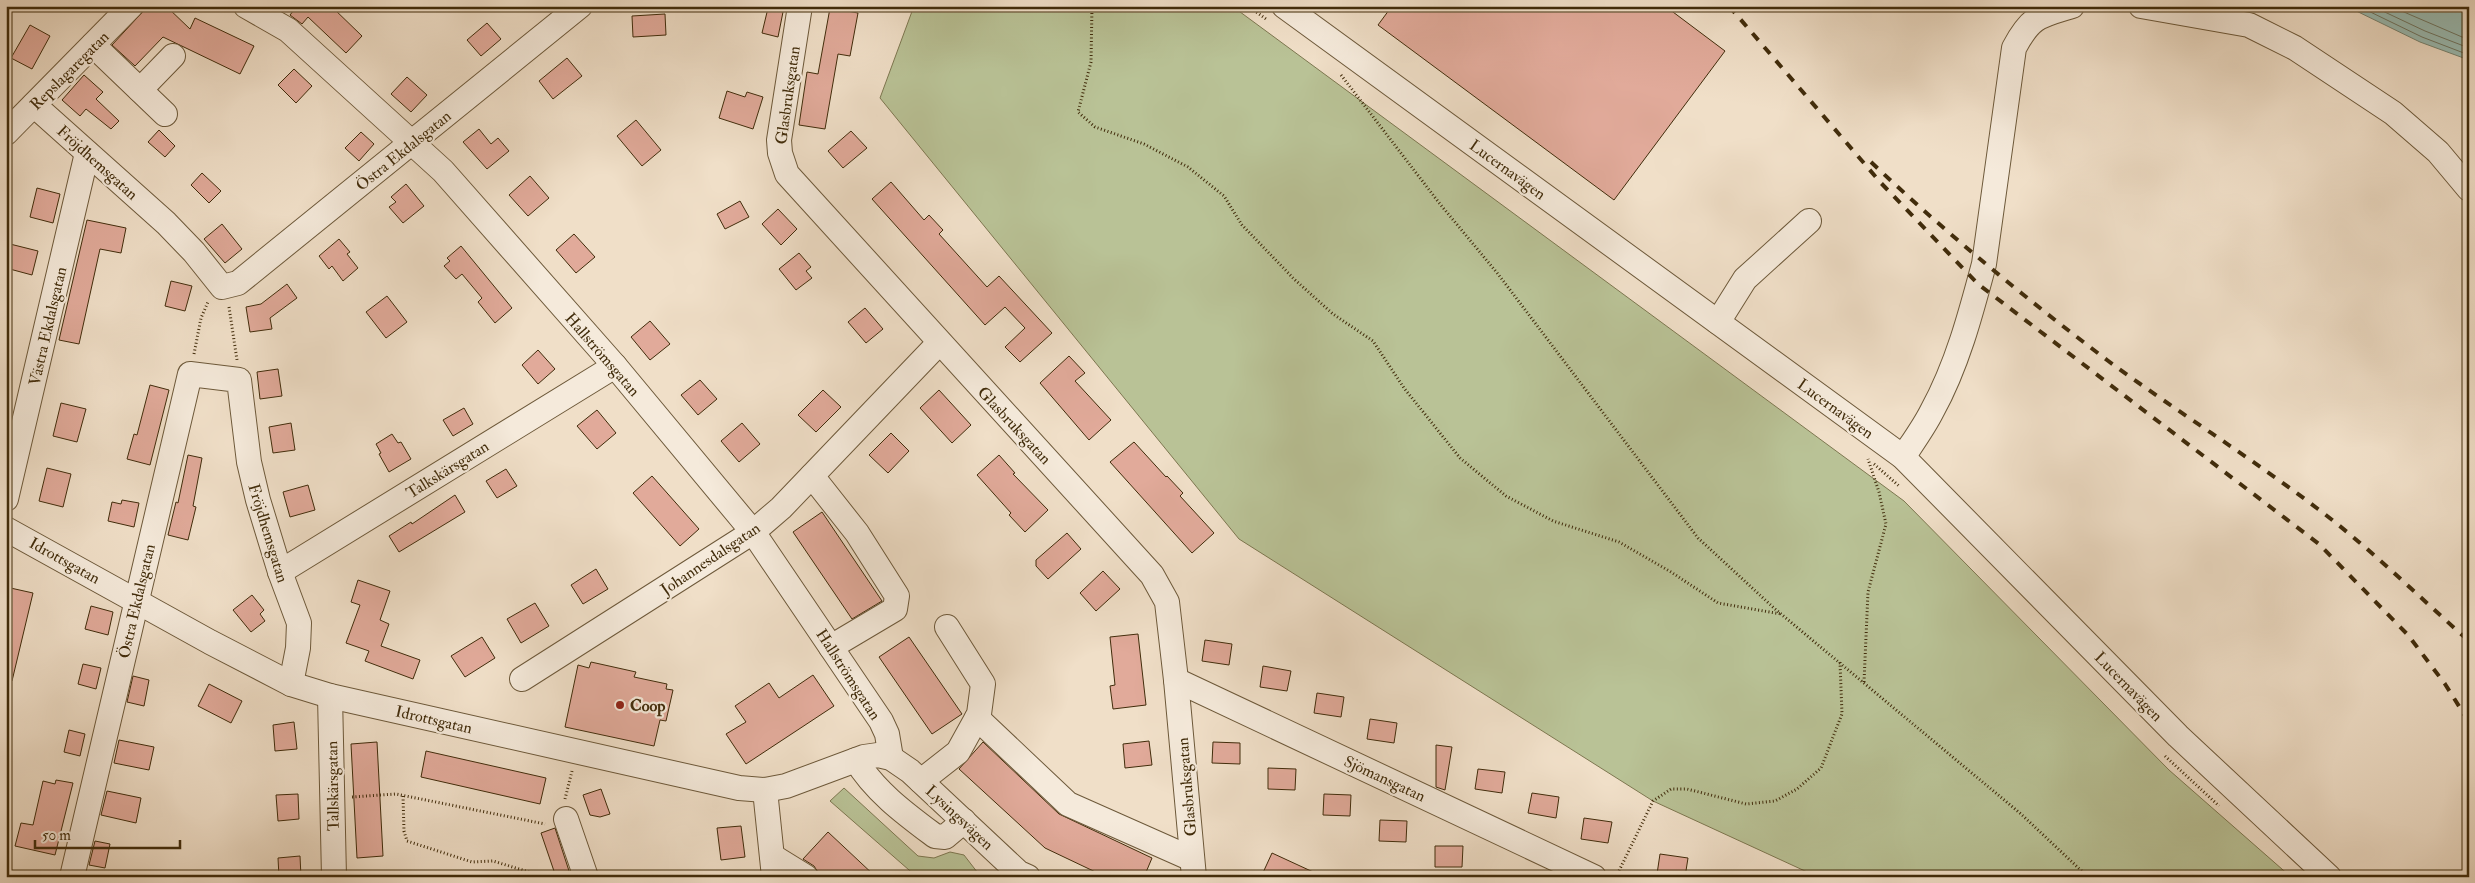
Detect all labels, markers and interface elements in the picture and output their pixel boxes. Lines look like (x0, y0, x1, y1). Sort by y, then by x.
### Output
street label: Repslagaregatan (26, 27, 114, 115)
street label: Glasbruksgatan (771, 45, 805, 146)
street label: Östra Ekdalsgatan (352, 106, 455, 195)
street label: Fröjdhemsgatan (53, 121, 142, 204)
street label: Lucernavägen (1465, 135, 1550, 204)
street label: Västra Ekdalsgatan (25, 265, 71, 388)
street label: Hallströmsgatan (560, 309, 644, 401)
street label: Lucernavägen (1793, 374, 1878, 443)
street label: Glasbruksgatan (973, 383, 1055, 469)
street label: Talkskärsgatan (402, 437, 493, 503)
street label: Fröjdhemsgatan (244, 481, 293, 585)
street label: Johannesdalsgatan (656, 518, 765, 601)
street label: Idrottsgatan (26, 533, 104, 589)
street label: Östra Ekdalsgatan (114, 542, 160, 660)
street label: Hallströmsgatan (811, 625, 885, 724)
street label: Lucernavägen (2090, 647, 2167, 726)
place label: Coop (630, 696, 665, 717)
marker: Coop (614, 699, 626, 711)
street label: Idrottsgatan (393, 701, 474, 739)
street label: Glasbruksgatan (1173, 737, 1201, 837)
street label: Tallskärsgatan (322, 741, 344, 831)
street label: Sjömansgatan (1341, 751, 1428, 806)
street label: Lysingsvägen (921, 781, 998, 854)
scale bar (35, 818, 180, 850)
text: 50 m (42, 826, 71, 845)

